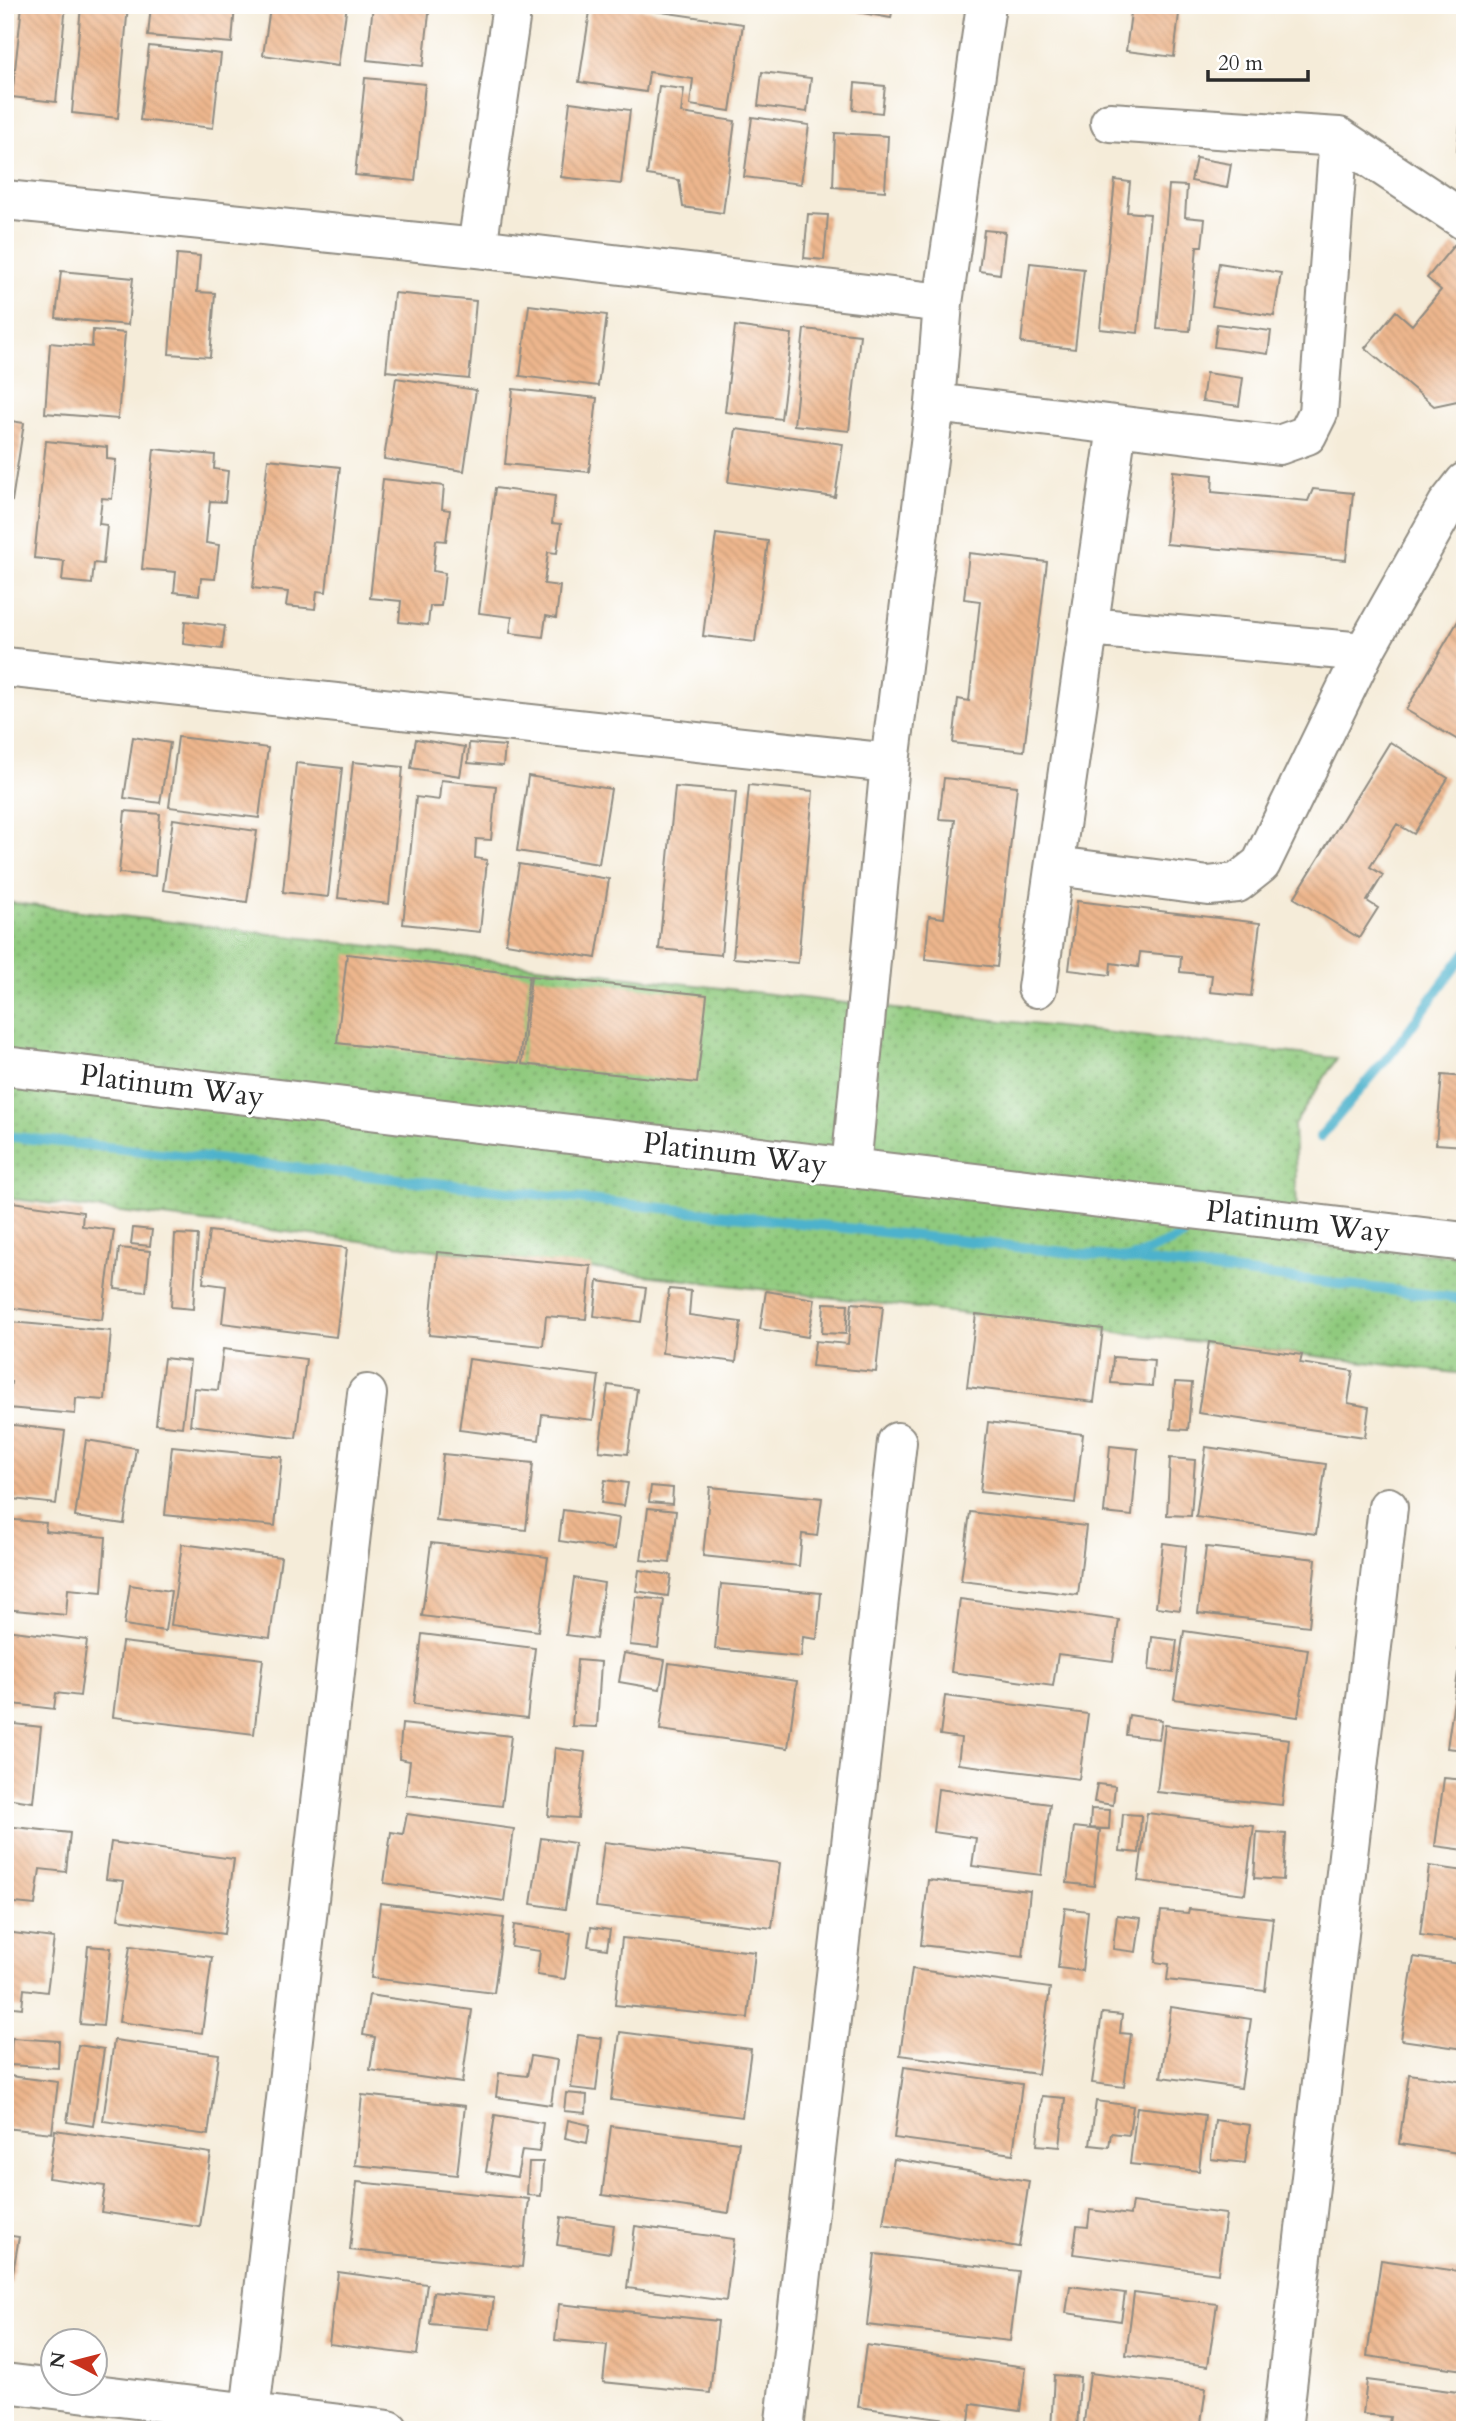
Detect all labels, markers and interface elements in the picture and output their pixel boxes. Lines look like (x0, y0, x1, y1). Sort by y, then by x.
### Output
scale bar (1208, 38, 1307, 82)
text: 20 m (1218, 49, 1263, 78)
street label: Platinum Way (78, 1054, 267, 1118)
street label: Platinum Way (641, 1122, 830, 1186)
street label: Platinum Way (1204, 1190, 1393, 1254)
north arrow (38, 2326, 108, 2396)
text: N (44, 2350, 72, 2370)

